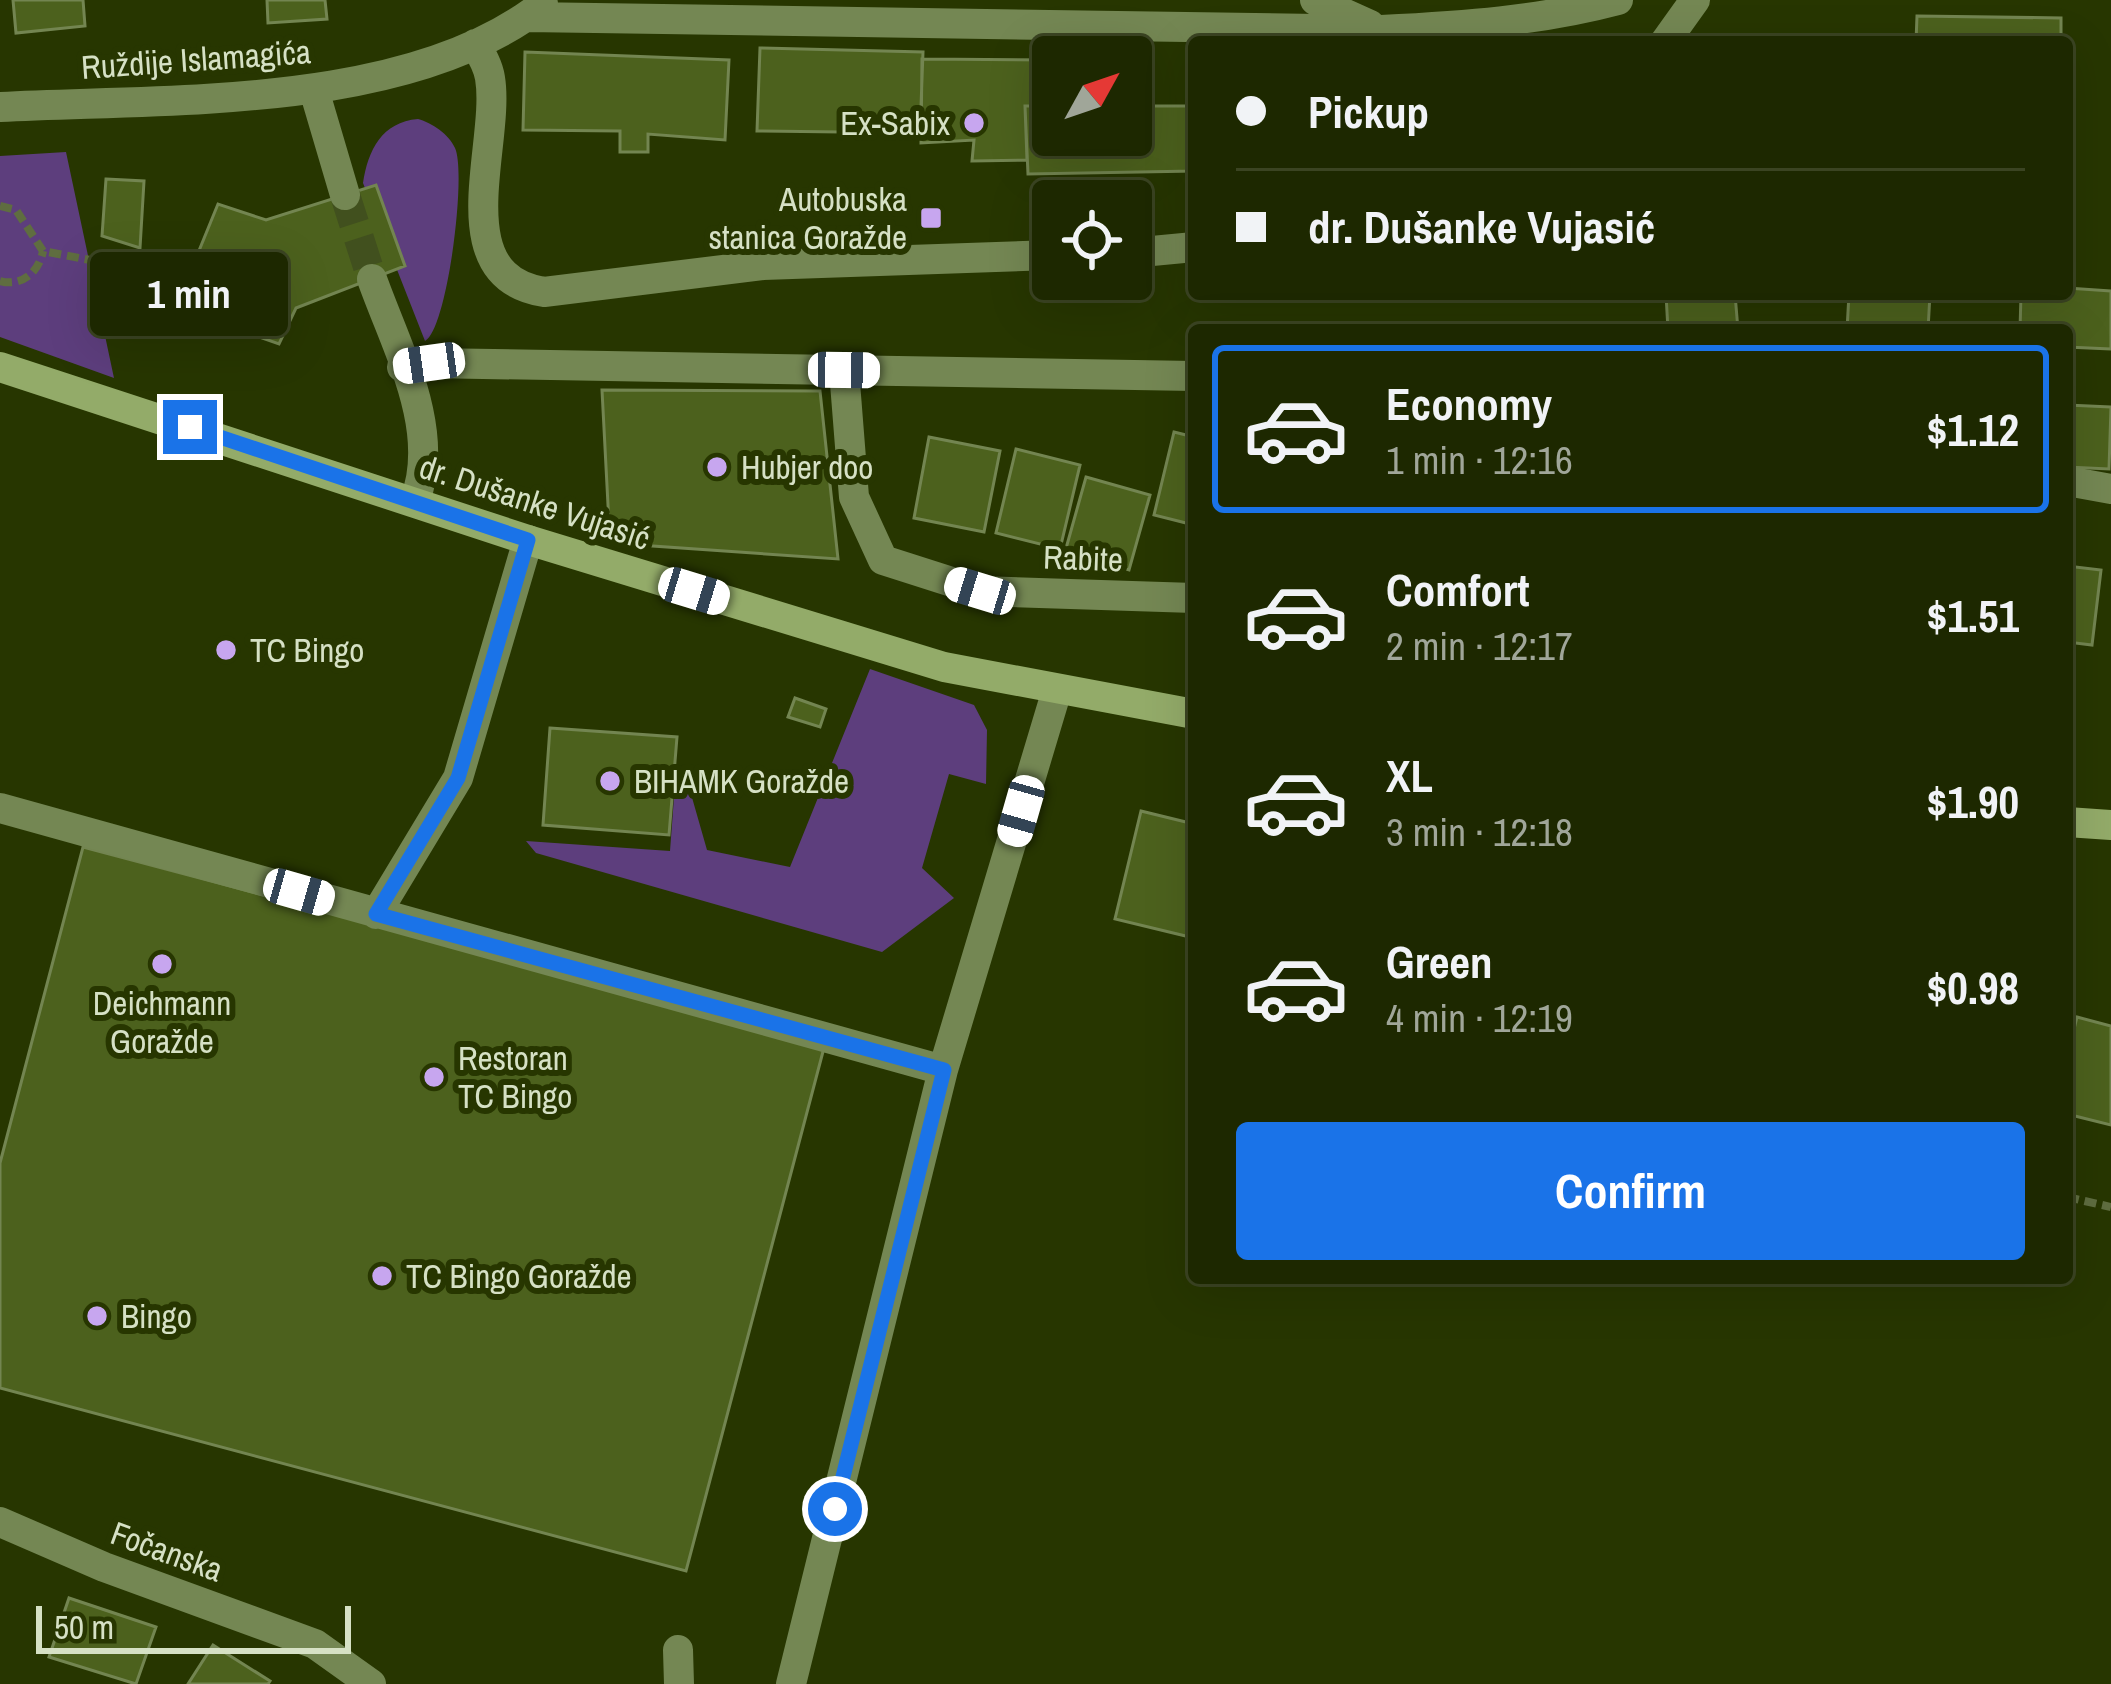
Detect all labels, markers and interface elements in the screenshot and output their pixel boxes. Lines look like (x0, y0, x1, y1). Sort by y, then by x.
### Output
street label: Ruždije Islamagića (80, 29, 312, 89)
north arrow (1032, 36, 1152, 156)
map controls (1032, 36, 1152, 300)
text: Pickup (1308, 81, 1429, 142)
place label: Ex-Sabix (840, 101, 950, 145)
marker: Ex-Sabix (961, 110, 987, 136)
place label: Autobuska stanica Goražde (708, 177, 907, 259)
button: locate (1032, 180, 1152, 300)
text: dr. Dušanke Vujasić (1308, 196, 1655, 257)
marker: Autobuska stanica Goražde (918, 205, 944, 231)
callout: 1 min (91, 253, 289, 337)
text: 1 min (147, 268, 231, 320)
car (391, 340, 467, 386)
car (808, 351, 880, 389)
text: Economy (1386, 373, 1552, 434)
icon: car (1242, 375, 1350, 483)
text: $1.12 (1927, 399, 2019, 460)
route end (163, 400, 217, 454)
text: 1 min · 12:16 (1386, 434, 1573, 486)
street label: dr. Dušanke Vujasić (414, 444, 656, 560)
place label: Hubjer doo (741, 445, 873, 489)
marker: Hubjer doo (704, 454, 730, 480)
street label: Rabite (1042, 535, 1124, 581)
text: Comfort (1386, 559, 1529, 620)
icon: car (1242, 561, 1350, 669)
car (654, 563, 734, 619)
car (940, 563, 1020, 619)
text: $1.51 (1927, 585, 2019, 646)
text: 2 min · 12:17 (1386, 620, 1573, 672)
place label: TC Bingo (250, 628, 364, 672)
marker: TC Bingo (213, 637, 239, 663)
text: XL (1386, 745, 1433, 806)
icon: car (1242, 747, 1350, 855)
place label: BIHAMK Goražde (634, 759, 849, 803)
marker: BIHAMK Goražde (597, 768, 623, 794)
car (994, 771, 1048, 851)
text: $1.90 (1927, 771, 2019, 832)
text: 3 min · 12:18 (1386, 806, 1573, 858)
car (259, 865, 339, 919)
text: Green (1386, 931, 1493, 992)
icon: car (1242, 933, 1350, 1041)
marker: Deichmann Goražde (149, 951, 175, 977)
text: $0.98 (1927, 957, 2019, 1018)
place label: Deichmann Goražde (93, 981, 231, 1063)
text: 4 min · 12:19 (1386, 992, 1573, 1044)
place label: Restoran TC Bingo (458, 1036, 572, 1118)
marker: Restoran TC Bingo (421, 1064, 447, 1090)
button: Confirm (1236, 1122, 2025, 1260)
place label: TC Bingo Goražde (406, 1254, 632, 1298)
marker: TC Bingo Goražde (369, 1263, 395, 1289)
place label: Bingo (121, 1294, 192, 1338)
marker: Bingo (84, 1303, 110, 1329)
route start (808, 1482, 862, 1536)
street label: Fočanska (105, 1510, 229, 1592)
scale bar (36, 1600, 351, 1653)
text: 50 m (54, 1605, 114, 1649)

